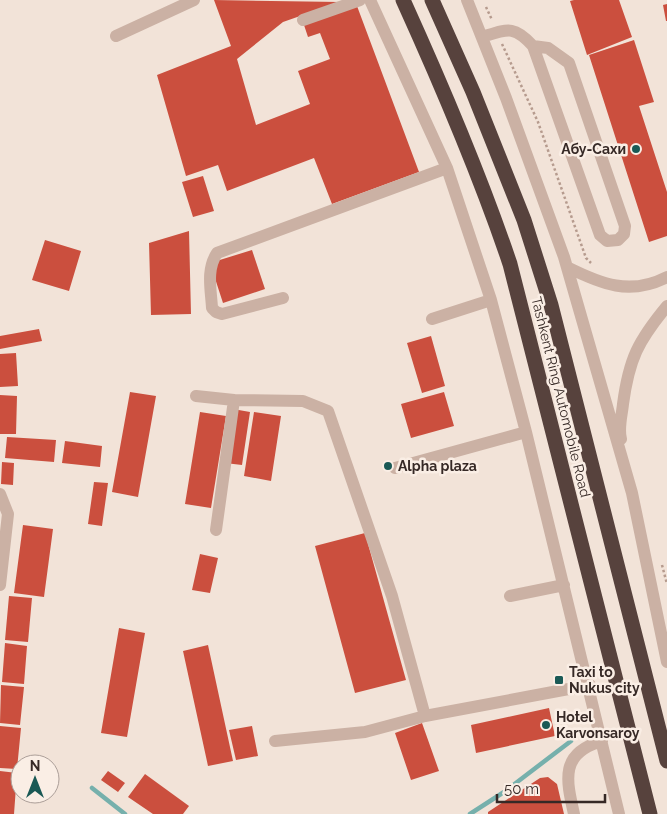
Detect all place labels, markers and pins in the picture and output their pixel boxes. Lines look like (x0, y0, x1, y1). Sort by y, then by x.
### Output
place label: Абу-Сахи (561, 141, 626, 157)
marker: Абу-Сахи (630, 143, 642, 155)
place label: Alpha plaza (398, 458, 477, 474)
marker: Alpha plaza (382, 460, 394, 472)
place label: Taxi to Nukus city (569, 664, 640, 696)
marker: Taxi to Nukus city (553, 674, 565, 686)
place label: Hotel Karvonsaroy (556, 709, 640, 741)
marker: Hotel Karvonsaroy (540, 719, 552, 731)

